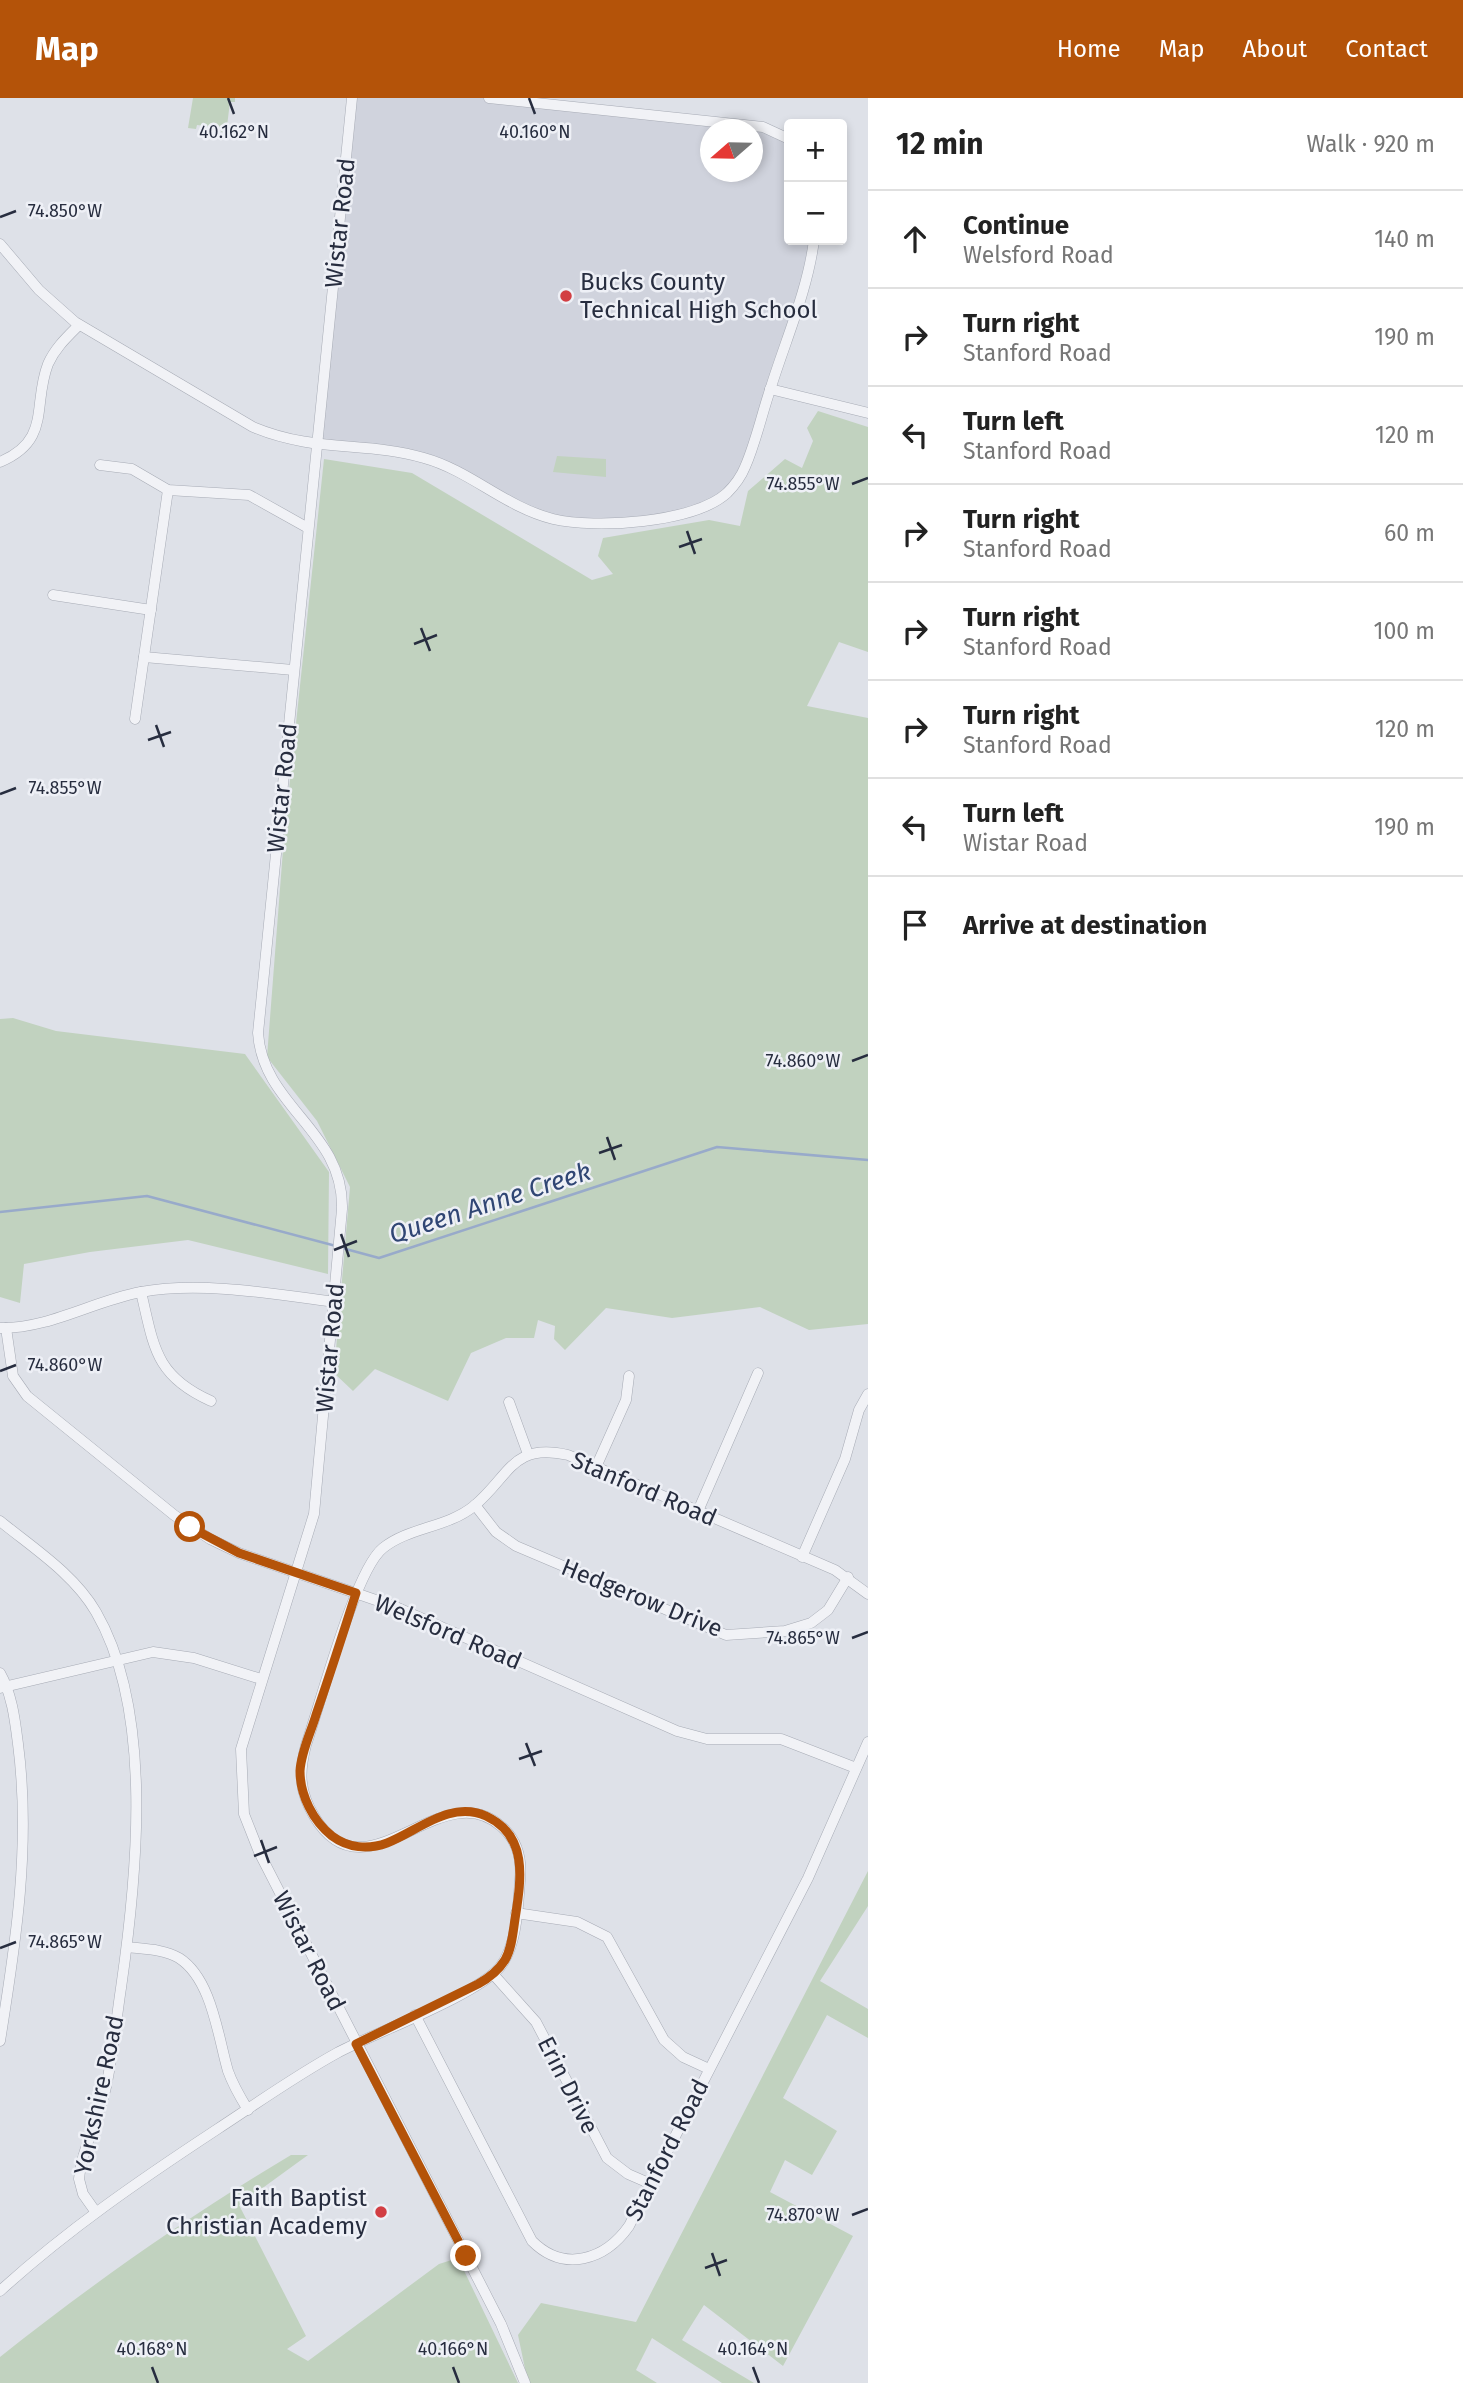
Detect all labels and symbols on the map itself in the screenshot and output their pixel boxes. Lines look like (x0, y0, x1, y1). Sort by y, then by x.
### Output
north arrow (700, 119, 763, 182)
text: 40.162°N (199, 121, 269, 143)
text: 40.160°N (499, 121, 571, 143)
street label: Wistar Road (319, 157, 361, 289)
text: 74.850°W (28, 200, 102, 222)
place label: Bucks County Technical High School (580, 268, 818, 324)
marker: Bucks County Technical High School (558, 288, 574, 304)
text: 74.855°W (766, 473, 840, 495)
street label: Wistar Road (261, 722, 303, 854)
text: 74.855°W (28, 777, 102, 799)
text: 74.860°W (765, 1050, 841, 1072)
water label: Queen Anne Creek (385, 1156, 595, 1250)
street label: Wistar Road (310, 1282, 350, 1414)
text: 74.860°W (27, 1354, 103, 1376)
street label: Stanford Road (567, 1446, 721, 1532)
route start (174, 1511, 205, 1542)
street label: Hedgerow Drive (557, 1553, 727, 1643)
street label: Welsford Road (370, 1588, 526, 1676)
text: 74.865°W (766, 1627, 840, 1649)
street label: Wistar Road (267, 1887, 351, 2015)
text: 74.865°W (28, 1931, 102, 1953)
street label: Yorkshire Road (68, 2013, 130, 2177)
street label: Erin Drive (532, 2032, 604, 2138)
street label: Stanford Road (619, 2075, 715, 2225)
place label: Faith Baptist Christian Academy (166, 2184, 367, 2240)
marker: Faith Baptist Christian Academy (373, 2204, 389, 2220)
text: 74.870°W (767, 2204, 840, 2226)
route end (450, 2240, 481, 2271)
text: 40.168°N (116, 2338, 188, 2360)
text: 40.166°N (418, 2338, 488, 2360)
text: 40.164°N (718, 2338, 788, 2360)

